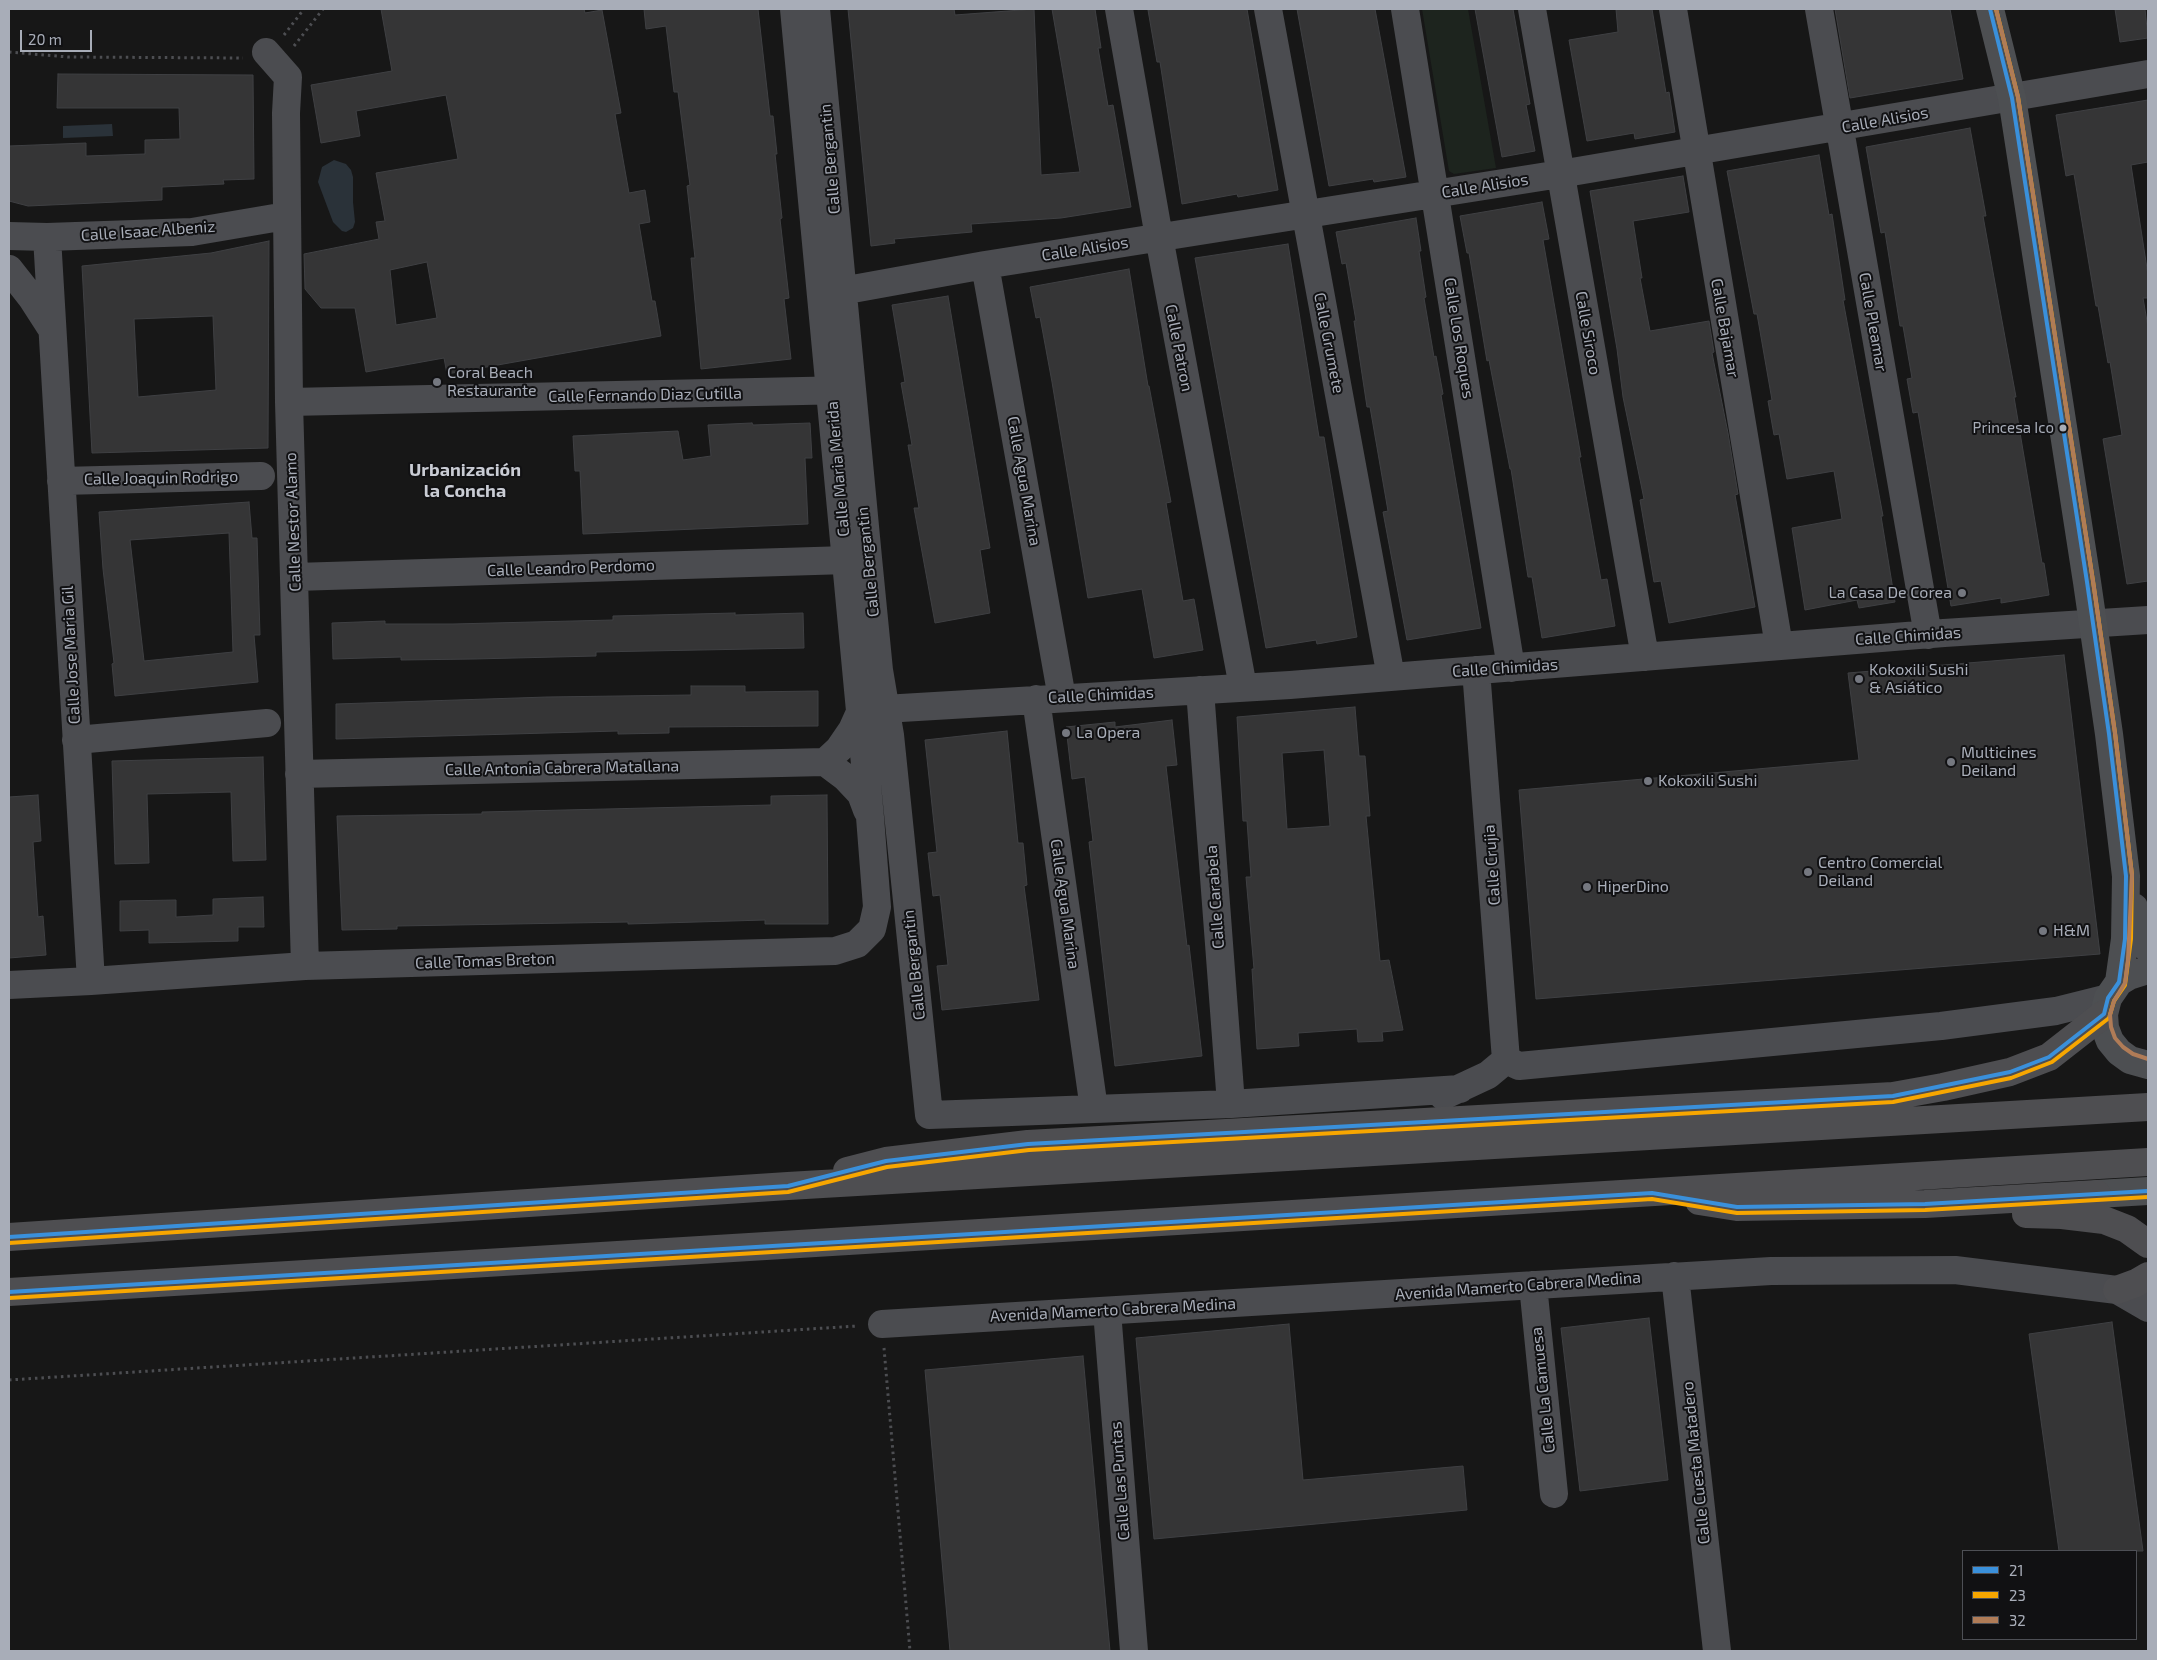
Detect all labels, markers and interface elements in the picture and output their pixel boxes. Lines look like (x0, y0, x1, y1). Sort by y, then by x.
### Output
scale bar (22, 20, 95, 52)
text: 20 m (28, 30, 62, 48)
street label: Calle Bergantin (816, 103, 844, 215)
street label: Calle Alisios (1840, 103, 1930, 137)
street label: Calle Alisios (1440, 170, 1530, 202)
street label: Calle Isaac Albeniz (80, 217, 216, 245)
street label: Calle Alisios (1040, 233, 1130, 265)
street label: Calle Pleamar (1855, 271, 1891, 373)
street label: Calle Los Roques (1440, 276, 1478, 400)
street label: Calle Bajamar (1707, 277, 1743, 379)
street label: Calle Siroco (1571, 290, 1605, 376)
street label: Calle Grumete (1310, 291, 1348, 395)
street label: Calle Patron (1161, 303, 1197, 393)
place label: Coral Beach Restaurante (447, 363, 537, 401)
marker: Coral Beach Restaurante (431, 376, 443, 388)
street label: Calle Fernando Diaz Cutilla (548, 384, 742, 406)
street label: Calle Maria Merida (823, 400, 853, 538)
street label: Calle Agua Marina (1003, 415, 1045, 547)
place label: Princesa Ico (1973, 419, 2054, 437)
marker: Princesa Ico (2058, 423, 2068, 433)
street label: Calle Nestor Alamo (281, 452, 305, 592)
district label: Urbanización la Concha (409, 459, 521, 502)
street label: Calle Joaquin Rodrigo (84, 467, 238, 489)
street label: Calle Bergantin (853, 506, 883, 618)
street label: Calle Leandro Perdomo (487, 555, 655, 581)
place label: La Casa De Corea (1828, 583, 1952, 603)
street label: Calle Jose Maria Gil (58, 585, 84, 725)
marker: La Casa De Corea (1956, 587, 1968, 599)
street label: Calle Chimidas (1854, 623, 1962, 649)
street label: Calle Chimidas (1451, 655, 1559, 681)
place label: Kokoxili Sushi & Asiático (1869, 660, 1968, 698)
marker: Kokoxili Sushi & Asiático (1853, 673, 1865, 685)
street label: Calle Chimidas (1048, 683, 1154, 707)
place label: La Opera (1076, 723, 1140, 743)
marker: La Opera (1060, 727, 1072, 739)
place label: Multicines Deiland (1961, 743, 2037, 781)
street label: Calle Antonia Cabrera Matallana (445, 756, 679, 780)
marker: Multicines Deiland (1945, 756, 1957, 768)
place label: Kokoxili Sushi (1658, 771, 1757, 791)
marker: Kokoxili Sushi (1642, 775, 1654, 787)
street label: Calle Crujia (1480, 824, 1504, 906)
street label: Calle Agua Marina (1046, 838, 1084, 970)
street label: Calle Carabela (1202, 844, 1228, 950)
place label: Centro Comercial Deiland (1818, 853, 1942, 891)
marker: Centro Comercial Deiland (1802, 866, 1814, 878)
place label: HiperDino (1597, 877, 1669, 897)
marker: HiperDino (1581, 881, 1593, 893)
street label: Calle Bergantin (899, 909, 929, 1021)
place label: H&M (2053, 921, 2090, 941)
marker: H&M (2037, 925, 2049, 937)
street label: Calle Tomas Breton (415, 949, 555, 973)
street label: Avenida Mamerto Cabrera Medina (1394, 1268, 1642, 1304)
street label: Avenida Mamerto Cabrera Medina (989, 1294, 1237, 1326)
street label: Calle La Camuesa (1527, 1326, 1559, 1454)
street label: Calle Cuesta Matadero (1678, 1381, 1714, 1545)
street label: Calle Las Puntas (1106, 1421, 1134, 1541)
legend (1962, 1550, 2137, 1640)
text: 21 (2009, 1561, 2023, 1579)
text: 23 (2009, 1586, 2026, 1604)
text: 32 (2009, 1611, 2026, 1629)

